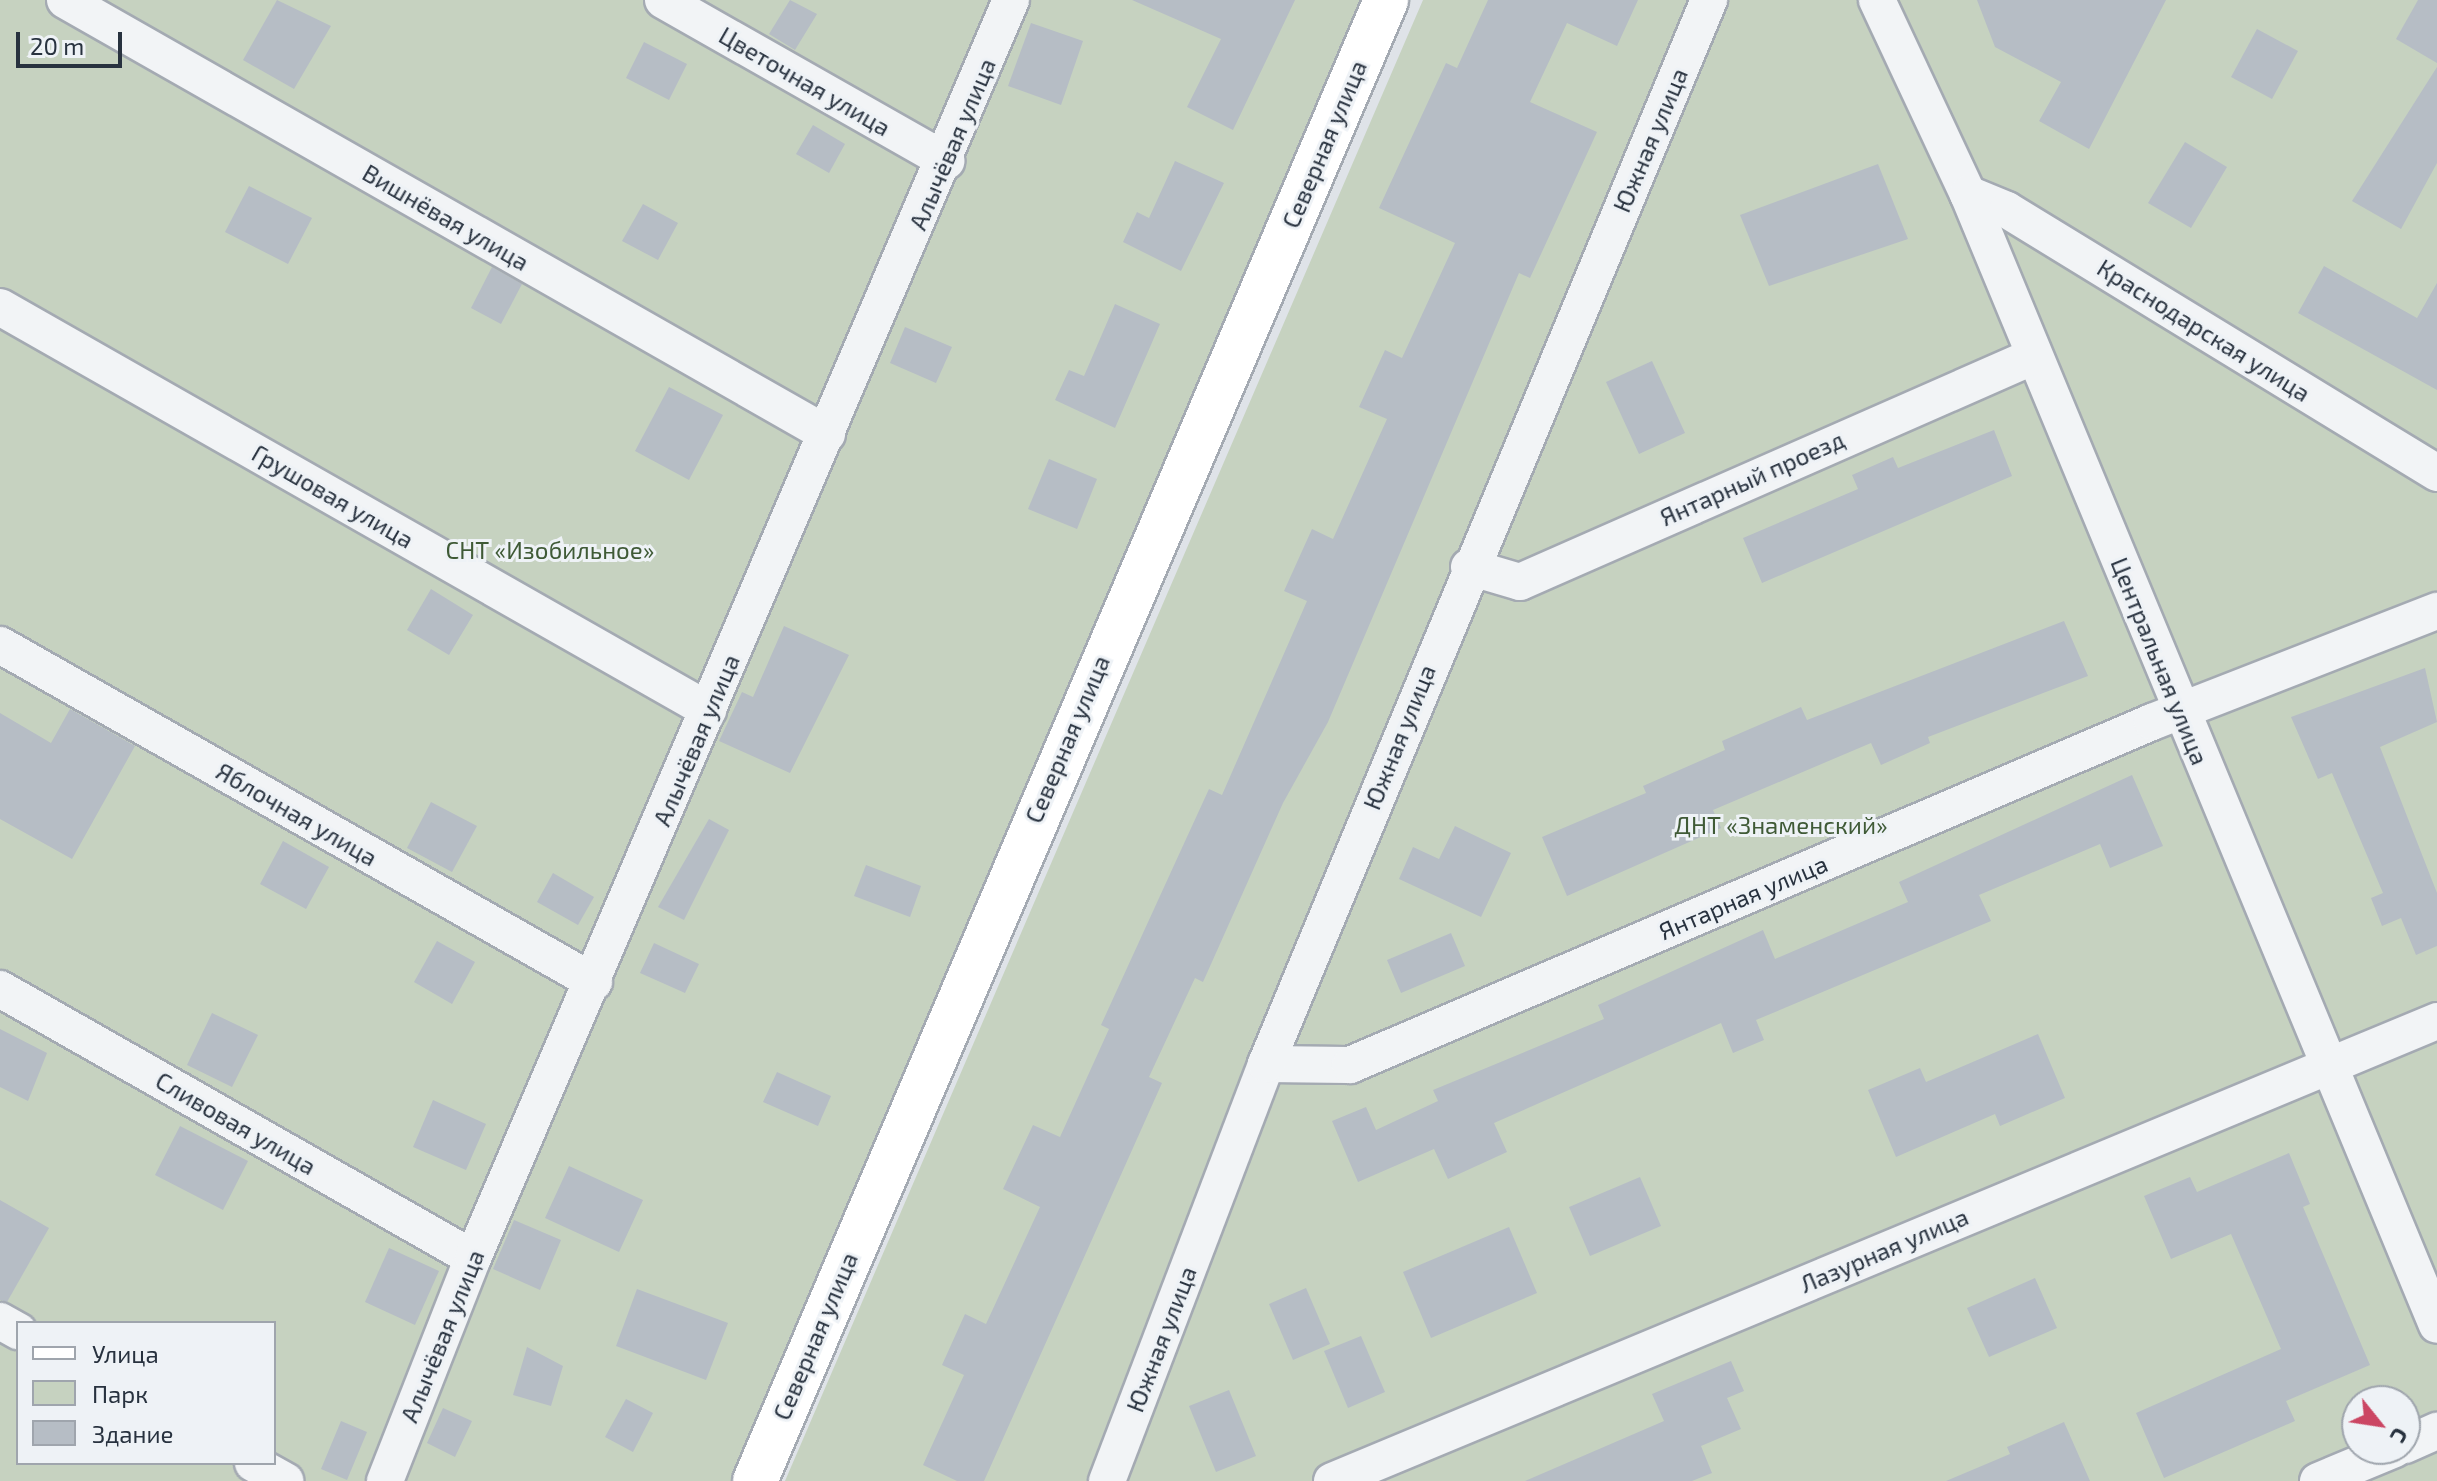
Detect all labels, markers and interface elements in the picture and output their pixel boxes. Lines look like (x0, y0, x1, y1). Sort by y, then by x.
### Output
scale bar (20, 16, 126, 66)
street label: Цветочная улица (714, 20, 896, 142)
text: 20 m (30, 31, 84, 60)
street label: Алычёвая улица (903, 54, 1001, 234)
street label: Северная улица (1276, 56, 1372, 232)
street label: Южная улица (1607, 64, 1693, 216)
street label: Вишнёвая улица (358, 158, 534, 276)
street label: Краснодарская улица (2092, 253, 2316, 407)
street label: Янтарный проезд (1655, 424, 1849, 532)
street label: Грушовая улица (247, 438, 419, 554)
park label: СНТ «Изобильное» (446, 536, 654, 564)
street label: Центральная улица (2105, 553, 2215, 769)
street label: Алычёвая улица (647, 650, 745, 830)
street label: Северная улица (1019, 651, 1115, 827)
street label: Южная улица (1357, 660, 1441, 814)
street label: Яблочная улица (211, 756, 383, 872)
park label: ДНТ «Знаменский» (1674, 811, 1888, 839)
street label: Янтарная улица (1654, 849, 1832, 945)
street label: Сливовая улица (151, 1065, 321, 1181)
street label: Лазурная улица (1796, 1202, 1972, 1298)
street label: Алычёвая улица (394, 1246, 490, 1426)
street label: Северная улица (767, 1248, 863, 1424)
street label: Южная улица (1120, 1262, 1202, 1416)
legend (16, 1321, 276, 1465)
text: Улица (92, 1339, 159, 1368)
text: Парк (92, 1379, 148, 1408)
north arrow (2341, 1385, 2421, 1465)
text: Здание (92, 1419, 174, 1448)
text: С (2386, 1424, 2415, 1448)

